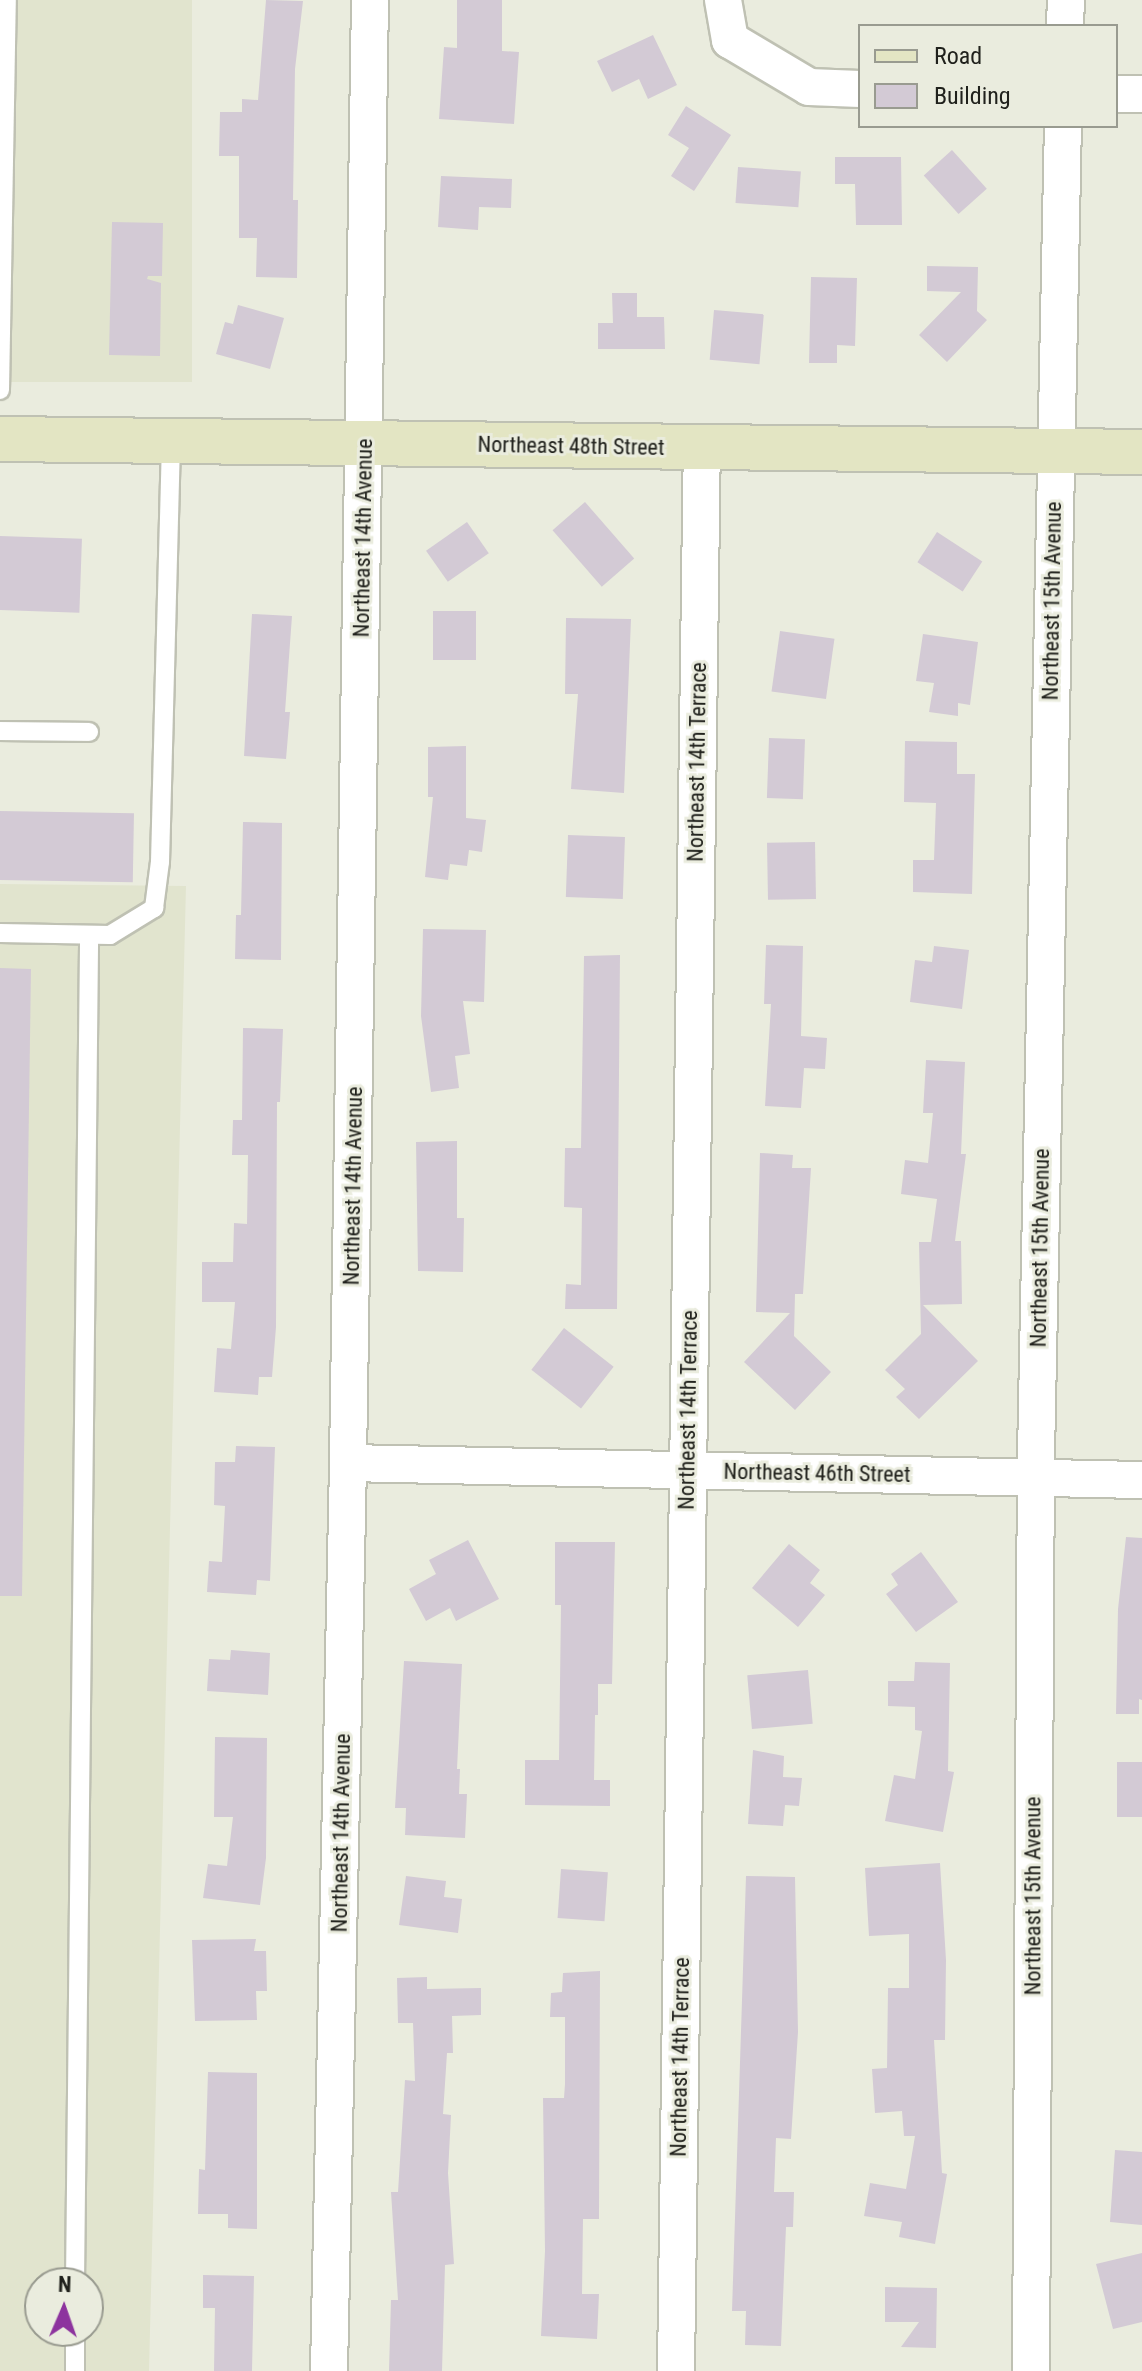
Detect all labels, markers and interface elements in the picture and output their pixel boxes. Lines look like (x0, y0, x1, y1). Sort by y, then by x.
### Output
legend (858, 24, 1118, 128)
text: Road (934, 42, 982, 70)
text: Building (934, 82, 1011, 110)
street label: Northeast 48th Street (477, 431, 665, 461)
street label: Northeast 14th Avenue (348, 438, 378, 638)
street label: Northeast 15th Avenue (1037, 501, 1067, 701)
street label: Northeast 14th Terrace (682, 662, 712, 862)
street label: Northeast 14th Avenue (338, 1086, 368, 1286)
street label: Northeast 15th Avenue (1025, 1148, 1055, 1348)
street label: Northeast 14th Terrace (673, 1310, 703, 1510)
street label: Northeast 46th Street (723, 1458, 911, 1488)
street label: Northeast 14th Avenue (326, 1733, 356, 1933)
street label: Northeast 15th Avenue (1020, 1797, 1046, 1995)
street label: Northeast 14th Terrace (665, 1957, 695, 2157)
north arrow (24, 2267, 104, 2347)
text: N (58, 2272, 72, 2297)

